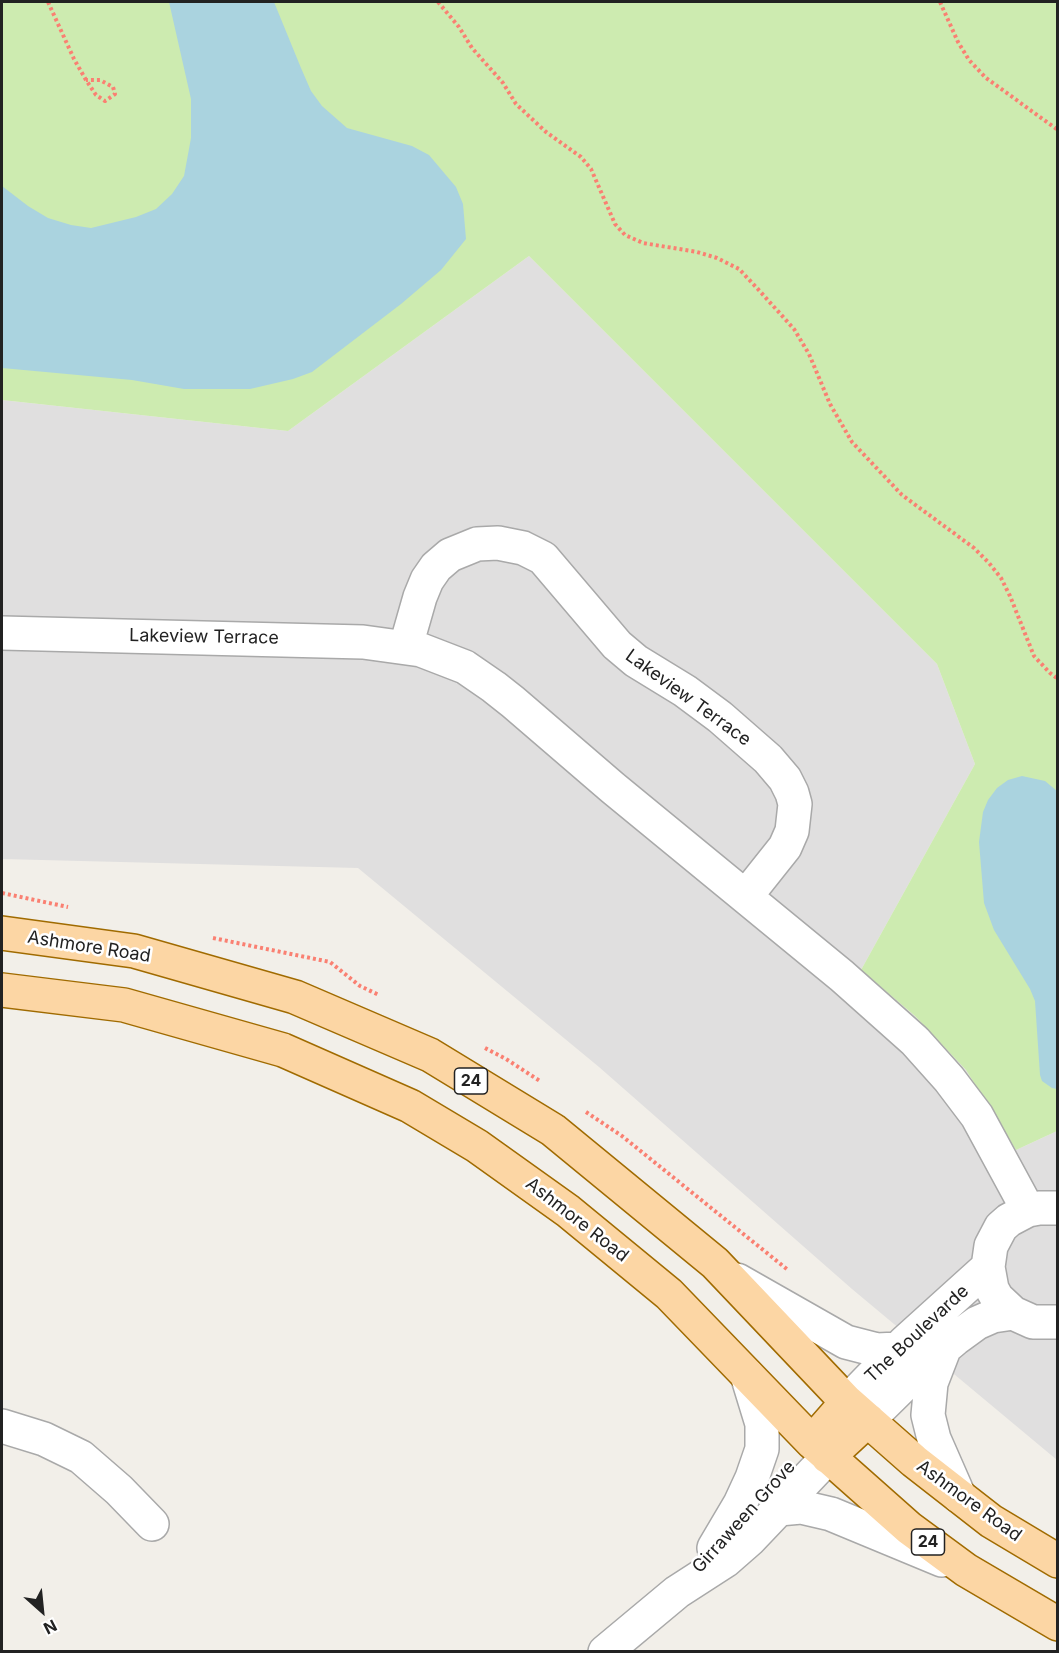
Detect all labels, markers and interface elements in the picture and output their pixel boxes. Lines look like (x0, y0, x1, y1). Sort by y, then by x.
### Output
street label: Lakeview Terrace (129, 625, 279, 649)
street label: Lakeview Terrace (621, 645, 755, 751)
street label: Ashmore Road (26, 927, 152, 967)
road number: 24 (454, 1068, 488, 1094)
street label: Ashmore Road (521, 1173, 633, 1267)
street label: The Boulevarde (861, 1281, 973, 1387)
street label: Girraween Grove (688, 1456, 800, 1578)
street label: Ashmore Road (912, 1456, 1026, 1546)
road number: 24 (912, 1529, 944, 1555)
north arrow (12, 1581, 72, 1641)
text: N (40, 1615, 60, 1639)

